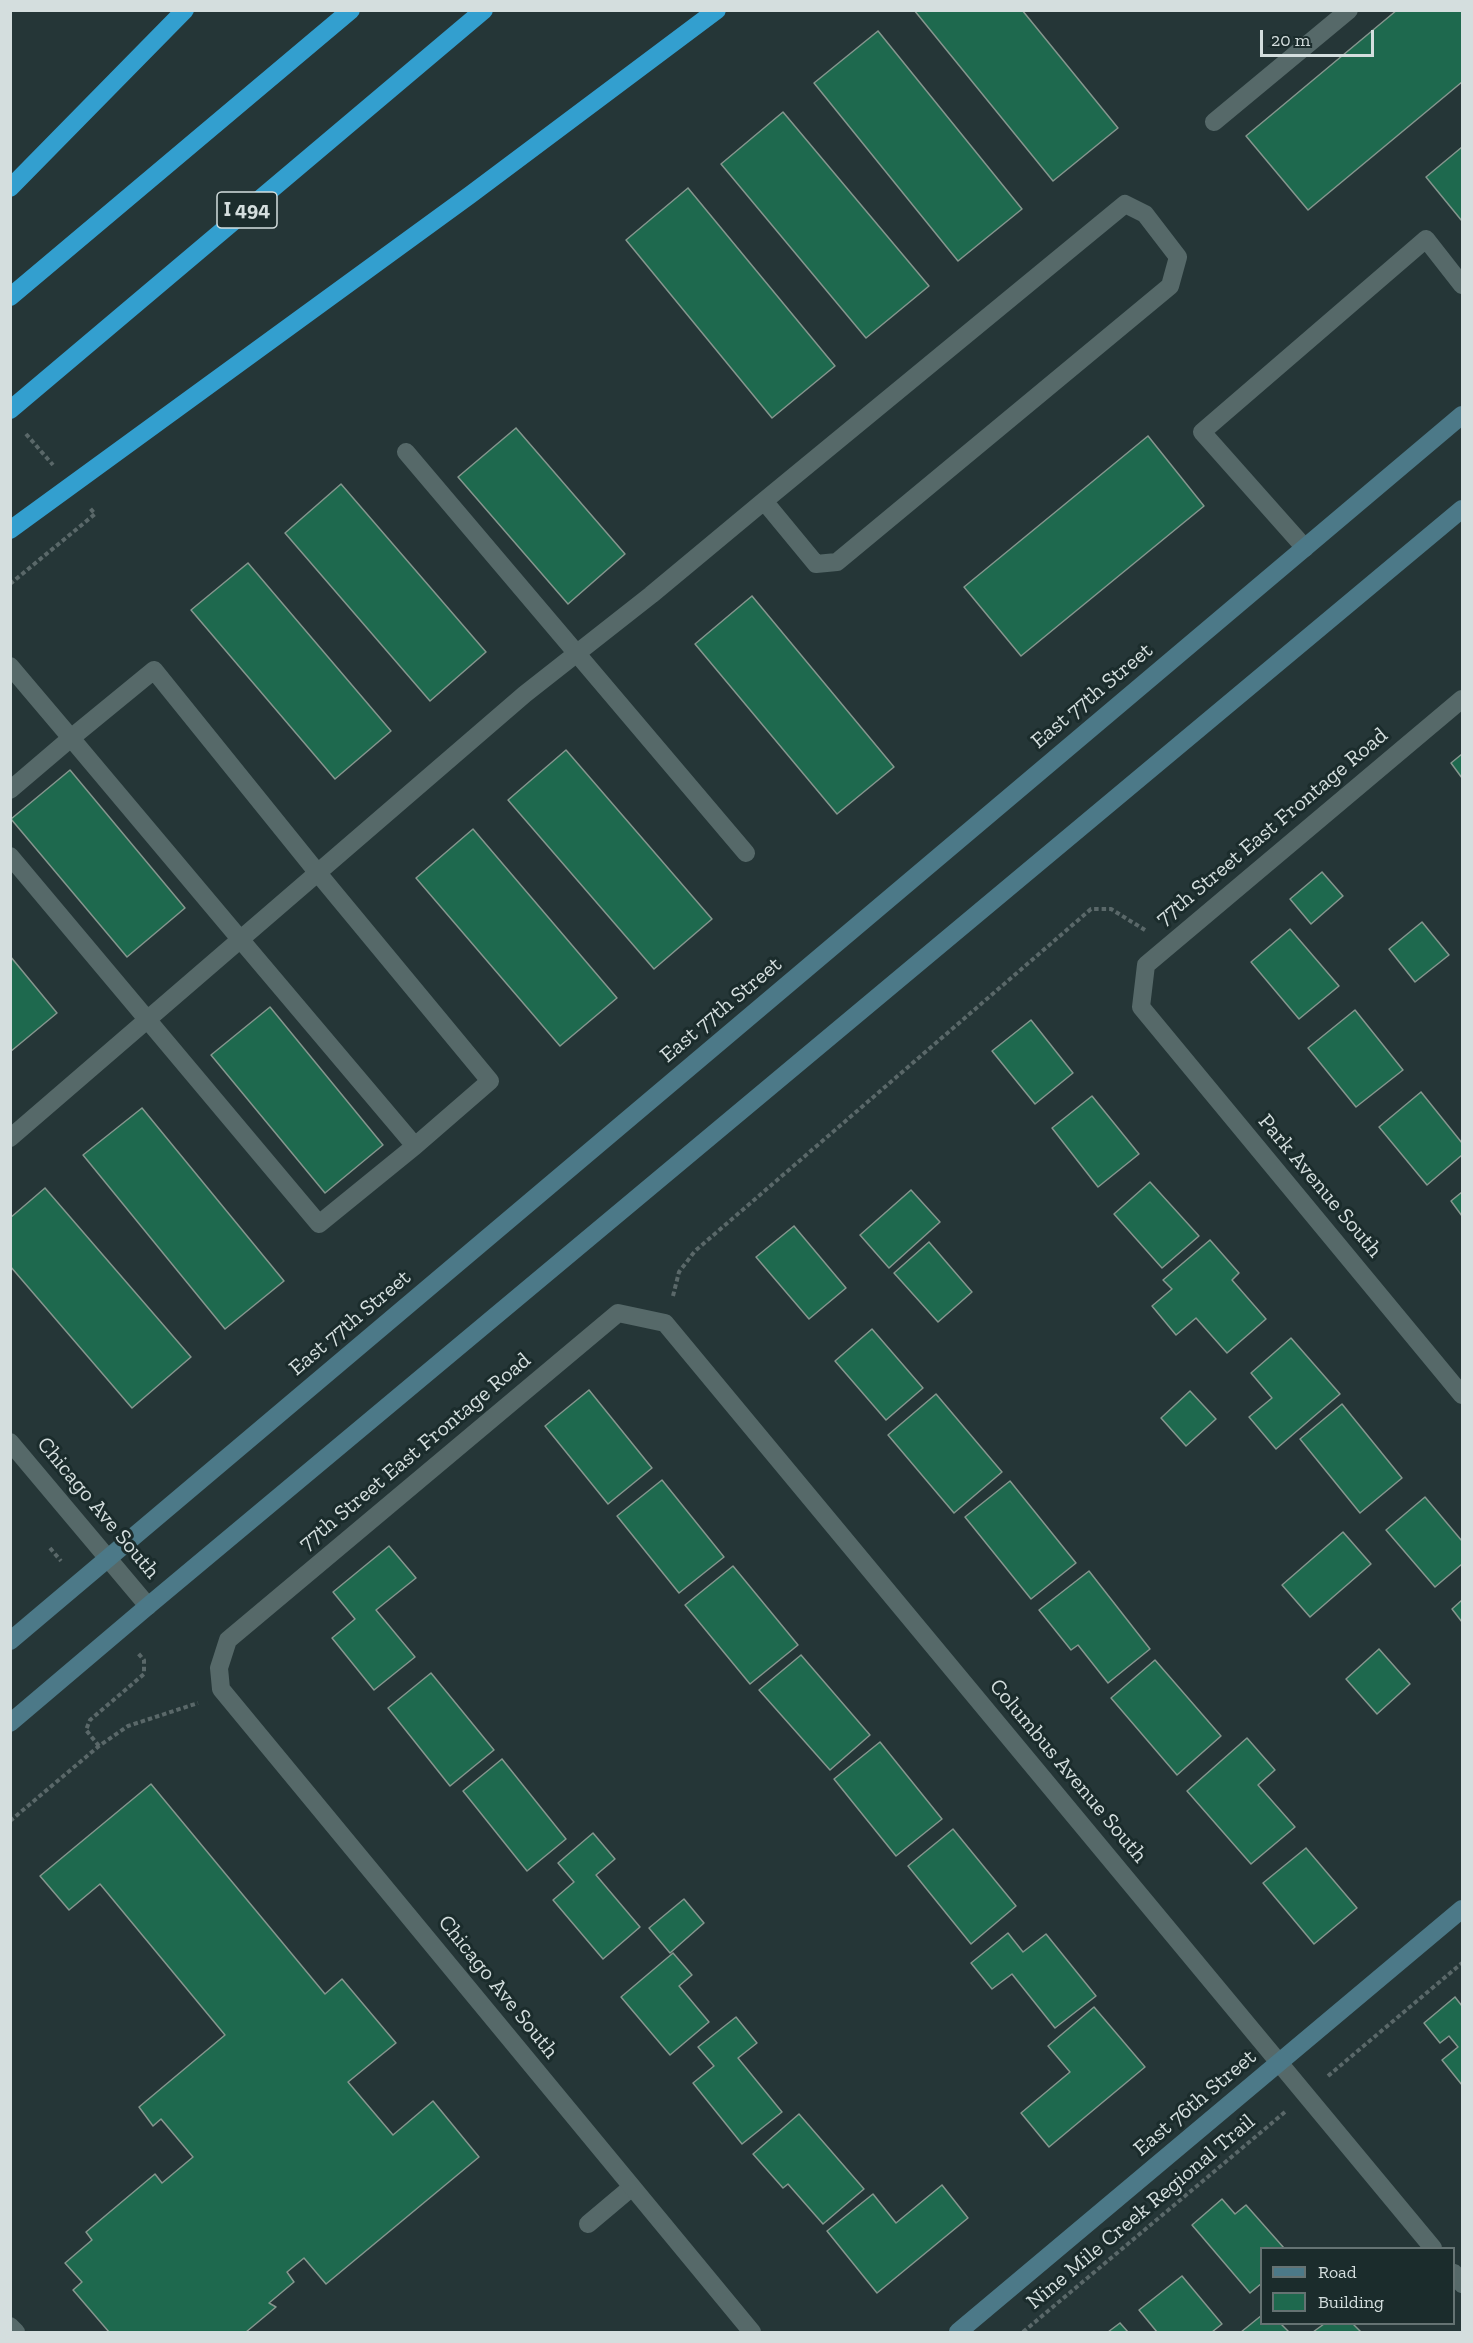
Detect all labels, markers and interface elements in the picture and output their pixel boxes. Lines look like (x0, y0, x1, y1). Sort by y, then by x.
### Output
scale bar (1263, 18, 1377, 56)
text: 20 m (1271, 29, 1310, 51)
road number: I 494 (217, 192, 277, 228)
street label: East 77th Street (1026, 638, 1158, 754)
street label: 77th Street East Frontage Road (1151, 722, 1393, 932)
street label: East 77th Street (655, 952, 787, 1068)
street label: Park Avenue South (1252, 1109, 1388, 1263)
street label: East 77th Street (284, 1265, 416, 1381)
street label: 77th Street East Frontage Road (294, 1347, 536, 1557)
street label: Chicago Ave South (31, 1432, 165, 1584)
street label: Columbus Avenue South (983, 1674, 1153, 1868)
street label: Chicago Ave South (432, 1910, 564, 2064)
street label: East 76th Street (1128, 2044, 1262, 2162)
street label: Nine Mile Creek Regional Trail (1022, 2109, 1260, 2315)
legend (1260, 2247, 1455, 2325)
text: Road (1318, 2261, 1357, 2283)
text: Building (1318, 2291, 1384, 2313)

